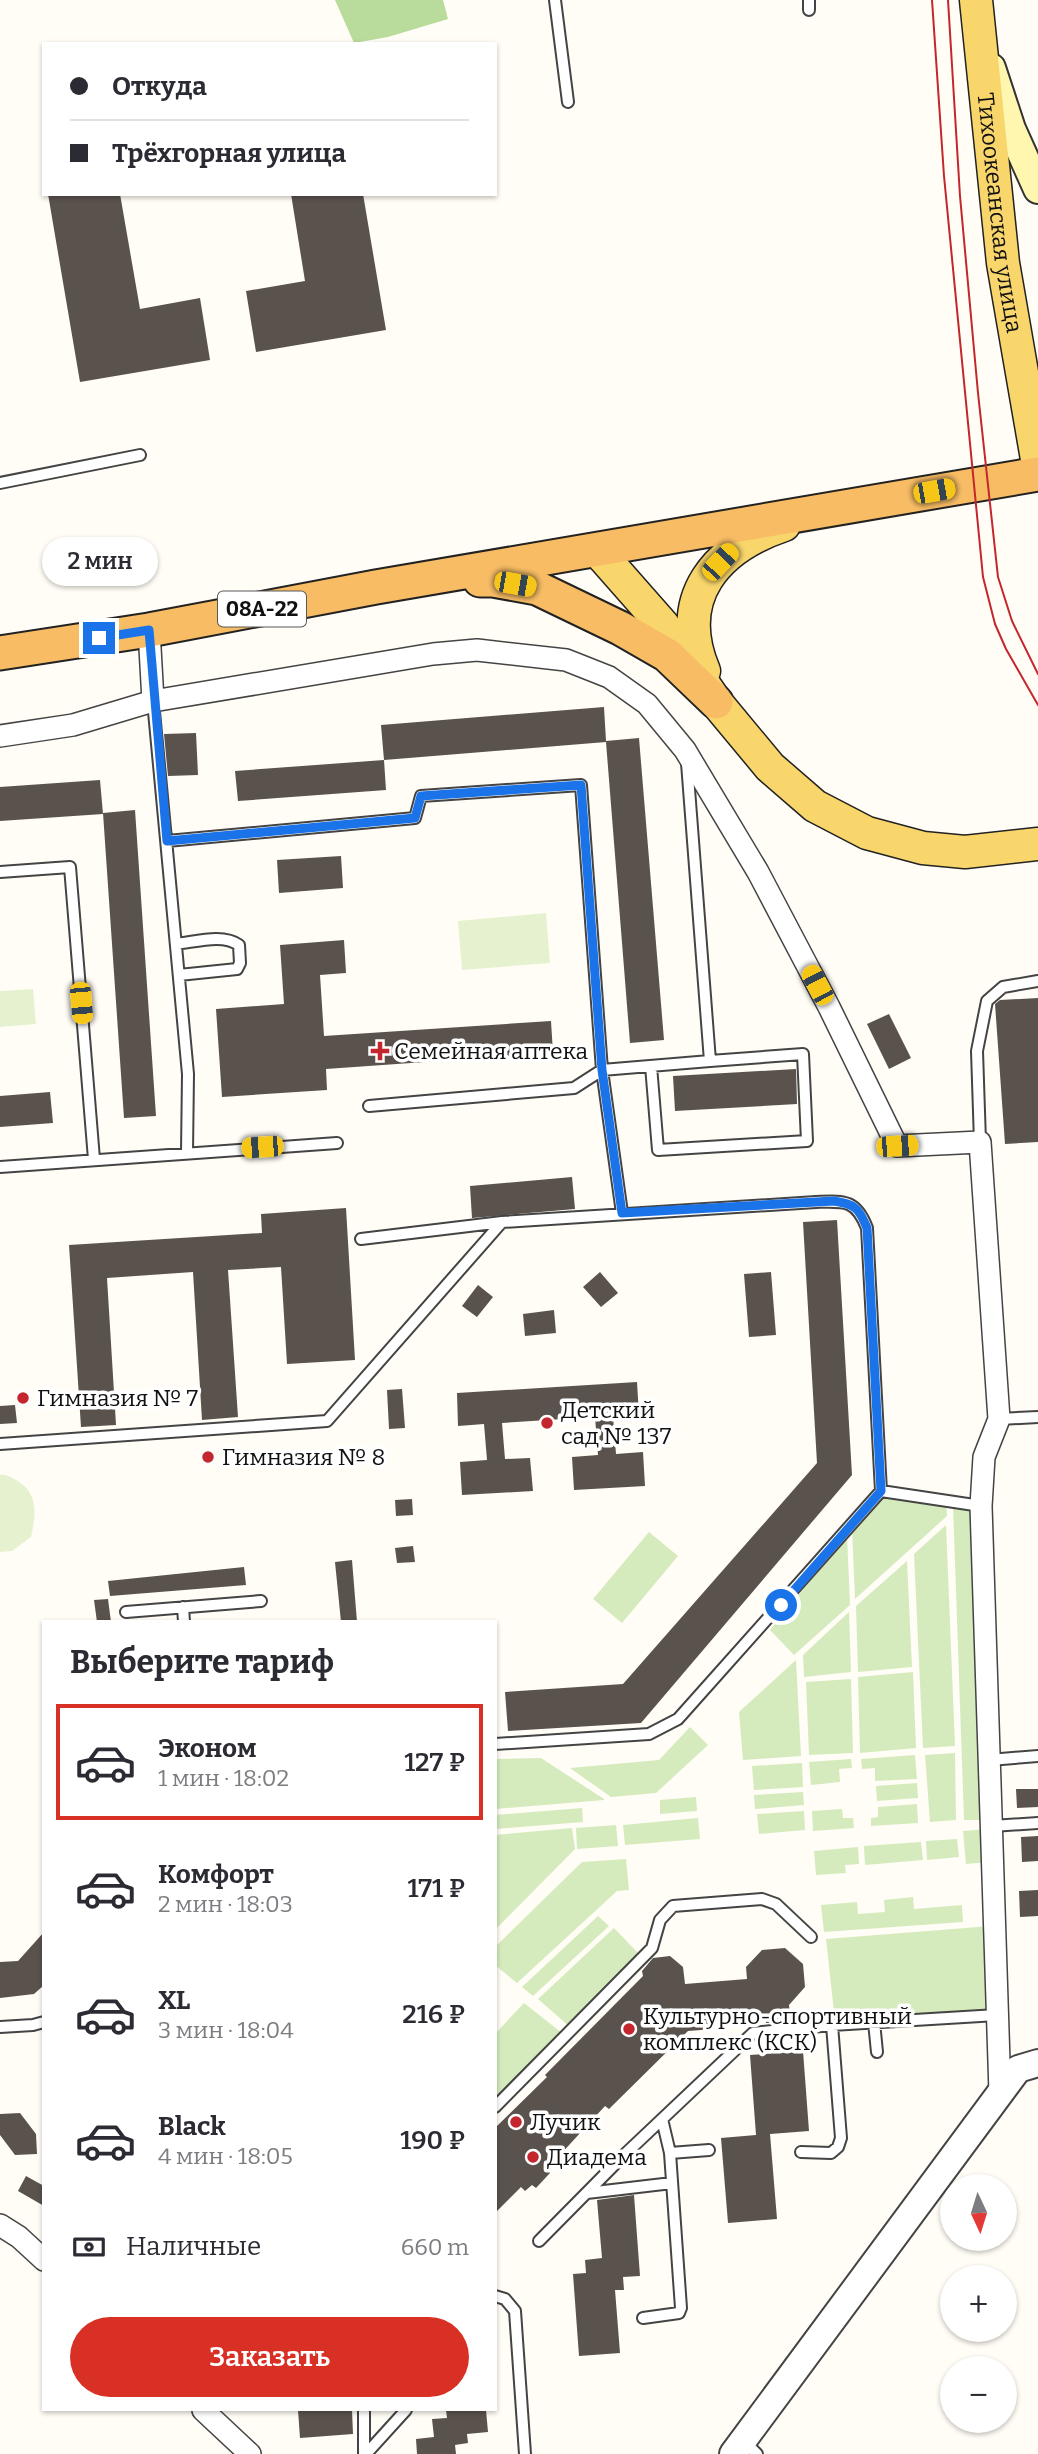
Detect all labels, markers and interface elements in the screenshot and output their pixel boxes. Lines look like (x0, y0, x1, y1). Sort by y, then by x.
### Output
text: Откуда (112, 71, 207, 102)
street label: Тихоокеанская улица (972, 91, 1029, 335)
text: Трёхгорная улица (112, 138, 346, 169)
car (912, 477, 957, 505)
callout: 2 мин (41, 536, 157, 586)
car (698, 539, 743, 585)
text: 2 мин (67, 547, 133, 575)
car (493, 570, 538, 598)
road number: 08А-22 (218, 592, 306, 626)
route end (83, 622, 115, 654)
car (798, 962, 837, 1008)
car (69, 981, 94, 1025)
place label: Семейная аптека (394, 1037, 588, 1065)
marker: Семейная аптека (372, 1043, 388, 1059)
car (876, 1134, 919, 1158)
car (241, 1135, 284, 1159)
place label: Гимназия № 7 (37, 1384, 198, 1412)
marker: Гимназия № 7 (15, 1390, 31, 1406)
place label: Детский сад № 137 (561, 1396, 672, 1450)
marker: Детский сад № 137 (539, 1415, 555, 1431)
place label: Гимназия № 8 (222, 1443, 385, 1471)
marker: Гимназия № 8 (200, 1449, 216, 1465)
route start (765, 1589, 797, 1621)
text: Выберите тариф (70, 1643, 334, 1681)
icon: car (74, 1731, 137, 1794)
text: Эконом (158, 1733, 257, 1764)
text: 127 ₽ (404, 1747, 465, 1778)
text: 1 мин · 18:02 (158, 1764, 289, 1792)
icon: car (74, 1857, 137, 1920)
text: Комфорт (158, 1859, 274, 1890)
text: 171 ₽ (407, 1873, 465, 1904)
text: 2 мин · 18:03 (158, 1890, 293, 1918)
icon: car (74, 1983, 137, 2046)
text: XL (158, 1985, 190, 2016)
text: 216 ₽ (402, 1999, 465, 2030)
place label: Культурно-спортивный комплекс (КСК) (643, 2002, 912, 2056)
text: 3 мин · 18:04 (158, 2016, 294, 2044)
marker: Культурно-спортивный комплекс (КСК) (621, 2021, 637, 2037)
place label: Лучик (530, 2108, 601, 2136)
icon: car (74, 2109, 137, 2172)
text: Black (158, 2111, 226, 2142)
marker: Лучик (508, 2114, 524, 2130)
text: 190 ₽ (400, 2125, 465, 2156)
text: 4 мин · 18:05 (158, 2142, 293, 2170)
place label: Диадема (547, 2143, 647, 2171)
marker: Диадема (525, 2149, 541, 2165)
north arrow (940, 2174, 1017, 2250)
map controls (940, 2174, 1017, 2433)
icon: cash (70, 2228, 108, 2266)
text: Наличные (126, 2231, 261, 2262)
text: 660 m (401, 2233, 469, 2261)
button: + (940, 2265, 1017, 2342)
button: Заказать (70, 2317, 469, 2397)
button: − (940, 2356, 1017, 2433)

